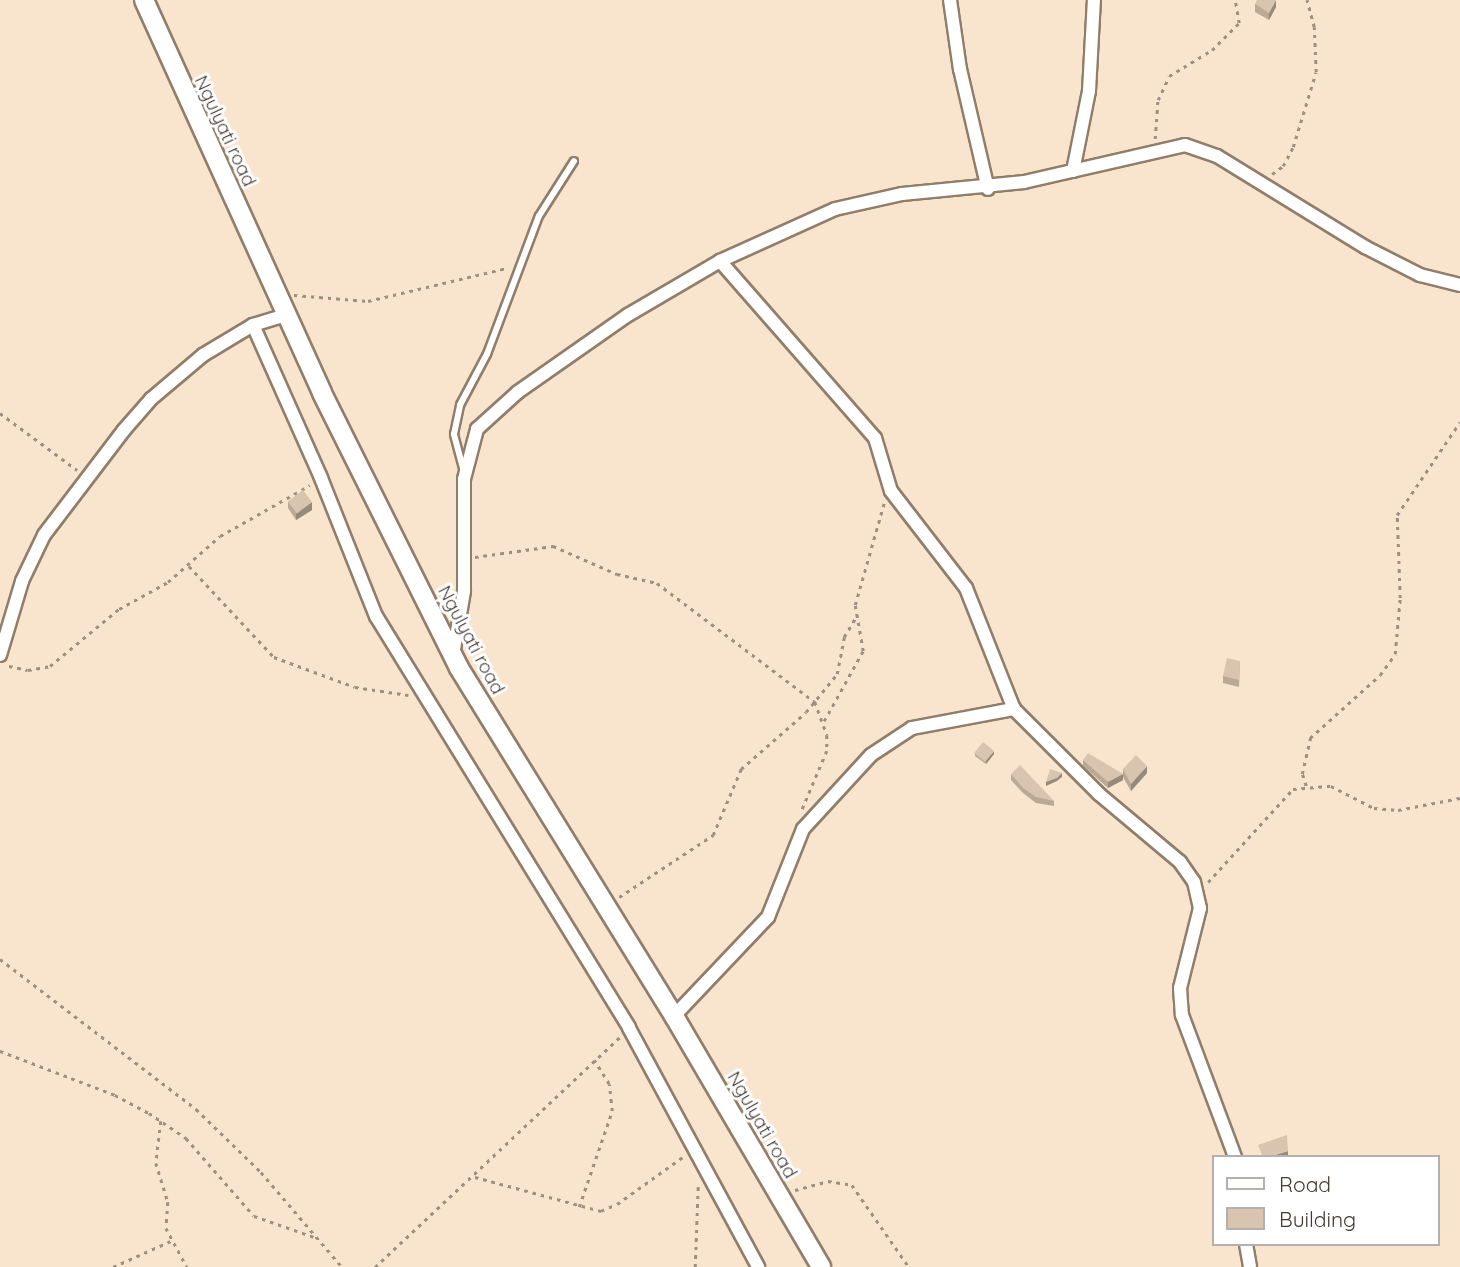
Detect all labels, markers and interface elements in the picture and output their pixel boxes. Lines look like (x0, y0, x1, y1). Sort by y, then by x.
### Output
street label: Ngulyati road (189, 72, 261, 190)
street label: Ngulyati road (433, 582, 509, 698)
street label: Ngulyati road (722, 1067, 802, 1183)
legend (1212, 1155, 1439, 1246)
text: Road (1279, 1171, 1331, 1197)
text: Building (1279, 1206, 1356, 1232)

